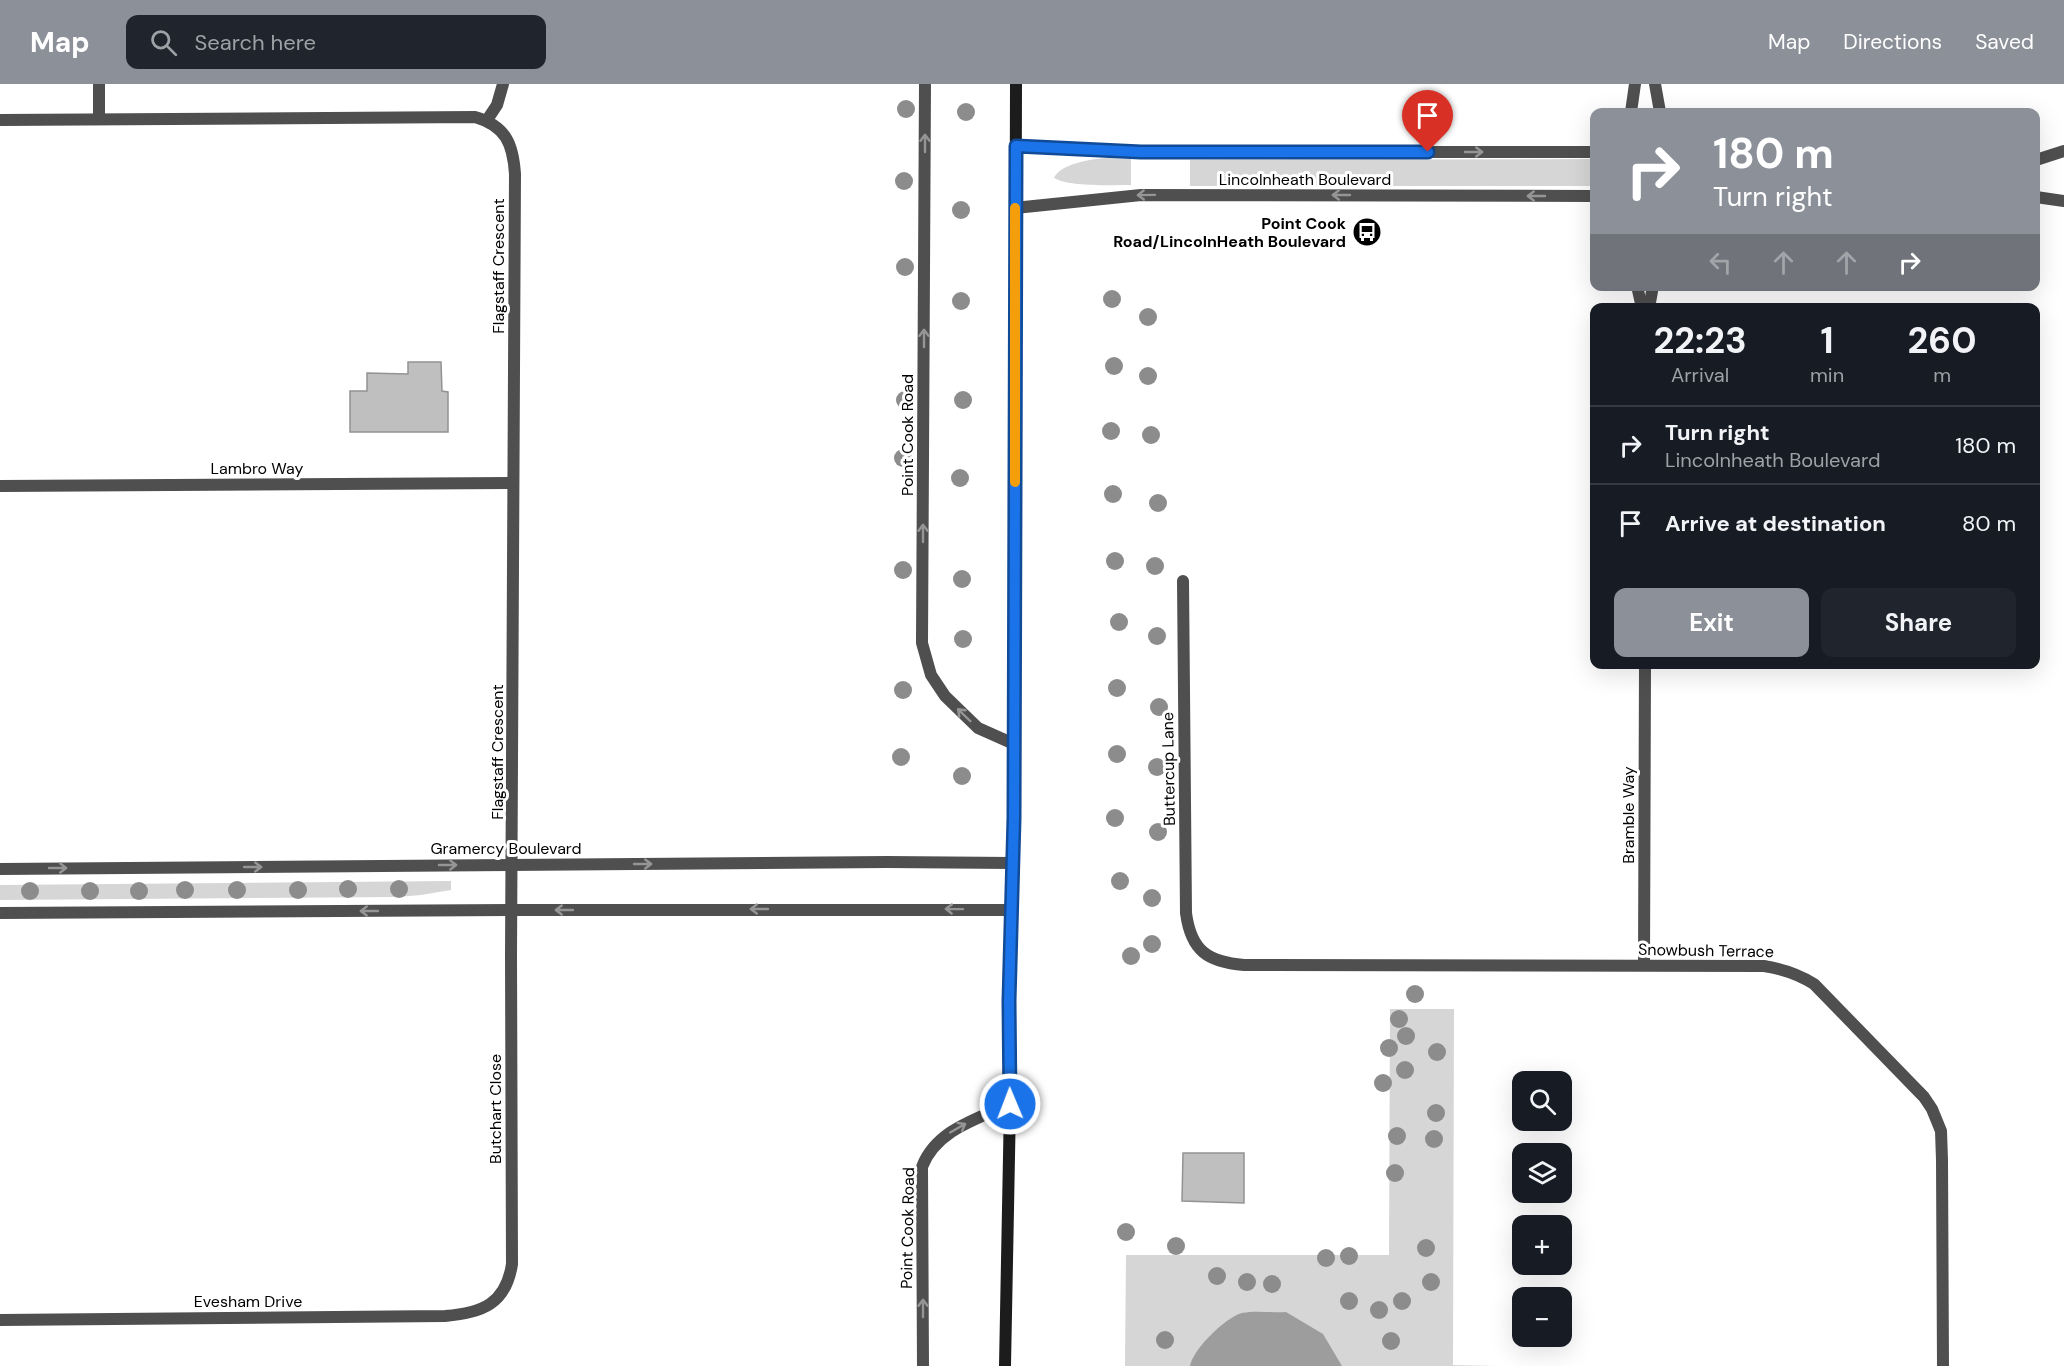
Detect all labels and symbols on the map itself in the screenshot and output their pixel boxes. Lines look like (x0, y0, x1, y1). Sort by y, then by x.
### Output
pin (1402, 90, 1453, 152)
one-way arrow (919, 134, 930, 154)
one-way arrow (1463, 146, 1483, 158)
street label: Lincolnheath Boulevard (1219, 169, 1391, 190)
one-way arrow (1137, 189, 1157, 201)
one-way arrow (1332, 189, 1352, 201)
one-way arrow (1527, 190, 1547, 202)
street label: Flagstaff Crescent (488, 198, 509, 334)
place label: Point Cook Road/LincolnHeath Boulevard (1113, 213, 1347, 252)
bus stop icon: Point Cook Road/LincolnHeath Boulevard (1351, 216, 1383, 248)
one-way arrow (918, 329, 930, 349)
street label: Point Cook Road (897, 374, 918, 496)
street label: Lambro Way (211, 458, 304, 479)
one-way arrow (917, 524, 929, 544)
street label: Flagstaff Crescent (487, 684, 508, 820)
one-way arrow (957, 707, 972, 722)
street label: Buttercup Lane (1157, 712, 1180, 826)
street label: Bramble Way (1618, 766, 1639, 864)
street label: Gramercy Boulevard (430, 838, 582, 859)
one-way arrow (633, 858, 653, 870)
one-way arrow (438, 860, 458, 871)
one-way arrow (243, 861, 263, 873)
one-way arrow (48, 863, 68, 874)
one-way arrow (749, 903, 769, 915)
one-way arrow (944, 903, 964, 915)
one-way arrow (554, 904, 574, 916)
one-way arrow (359, 905, 379, 917)
street label: Snowbush Terrace (1638, 939, 1774, 962)
street label: Butchart Close (485, 1054, 506, 1164)
position arrow (978, 1072, 1042, 1136)
one-way arrow (949, 1122, 966, 1134)
street label: Point Cook Road (896, 1167, 919, 1289)
street label: Evesham Drive (194, 1291, 302, 1312)
one-way arrow (917, 1298, 929, 1318)

